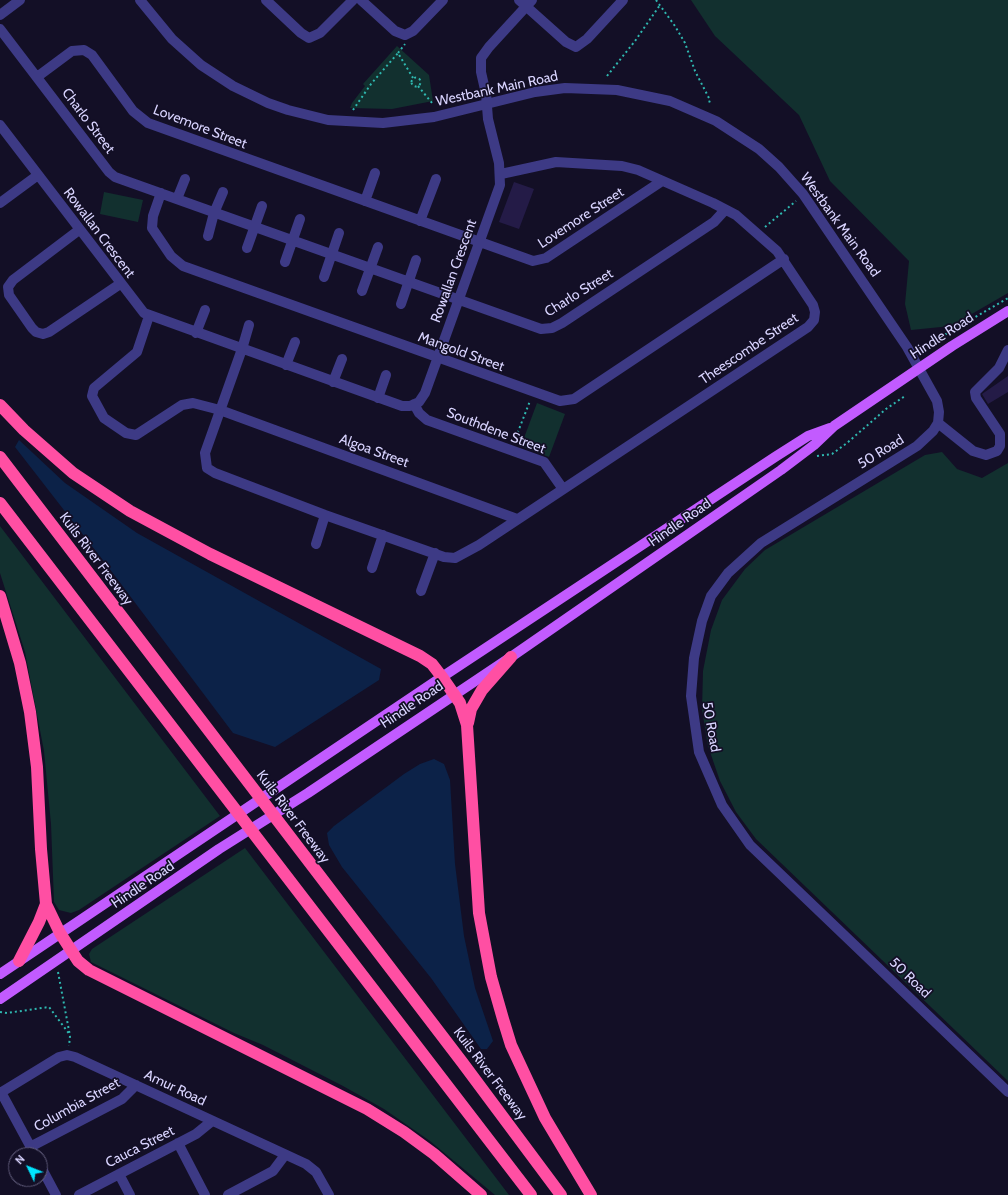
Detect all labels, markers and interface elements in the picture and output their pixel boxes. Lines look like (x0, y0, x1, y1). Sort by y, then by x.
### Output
street label: Westbank Main Road (434, 68, 560, 110)
street label: Charlo Street (58, 85, 118, 157)
street label: Lovemore Street (151, 101, 249, 153)
street label: Westbank Main Road (797, 170, 883, 280)
street label: Lovemore Street (535, 184, 627, 252)
street label: Rowallan Crescent (60, 185, 138, 281)
street label: Rowallan Crescent (428, 217, 480, 325)
street label: Charlo Street (542, 265, 616, 321)
street label: Hindle Road (907, 309, 977, 363)
street label: Theescombe Street (696, 310, 802, 388)
street label: Mangold Street (416, 329, 506, 375)
street label: Southdene Street (444, 404, 548, 458)
street label: Algoa Street (337, 431, 411, 471)
street label: 50 Road (855, 431, 907, 473)
street label: Hindle Road (646, 495, 714, 551)
street label: Kuils River Freeway (56, 509, 136, 609)
street label: Hindle Road (377, 678, 447, 732)
street label: 50 Road (698, 700, 724, 754)
street label: Kuils River Freeway (253, 767, 333, 867)
street label: Hindle Road (108, 858, 178, 912)
street label: 50 Road (886, 954, 934, 1002)
street label: Kuils River Freeway (450, 1024, 530, 1124)
street label: Amur Road (141, 1066, 209, 1110)
street label: Columbia Street (31, 1074, 123, 1136)
street label: Cauca Street (103, 1123, 177, 1171)
north arrow (8, 1147, 48, 1187)
text: N (12, 1152, 28, 1167)

